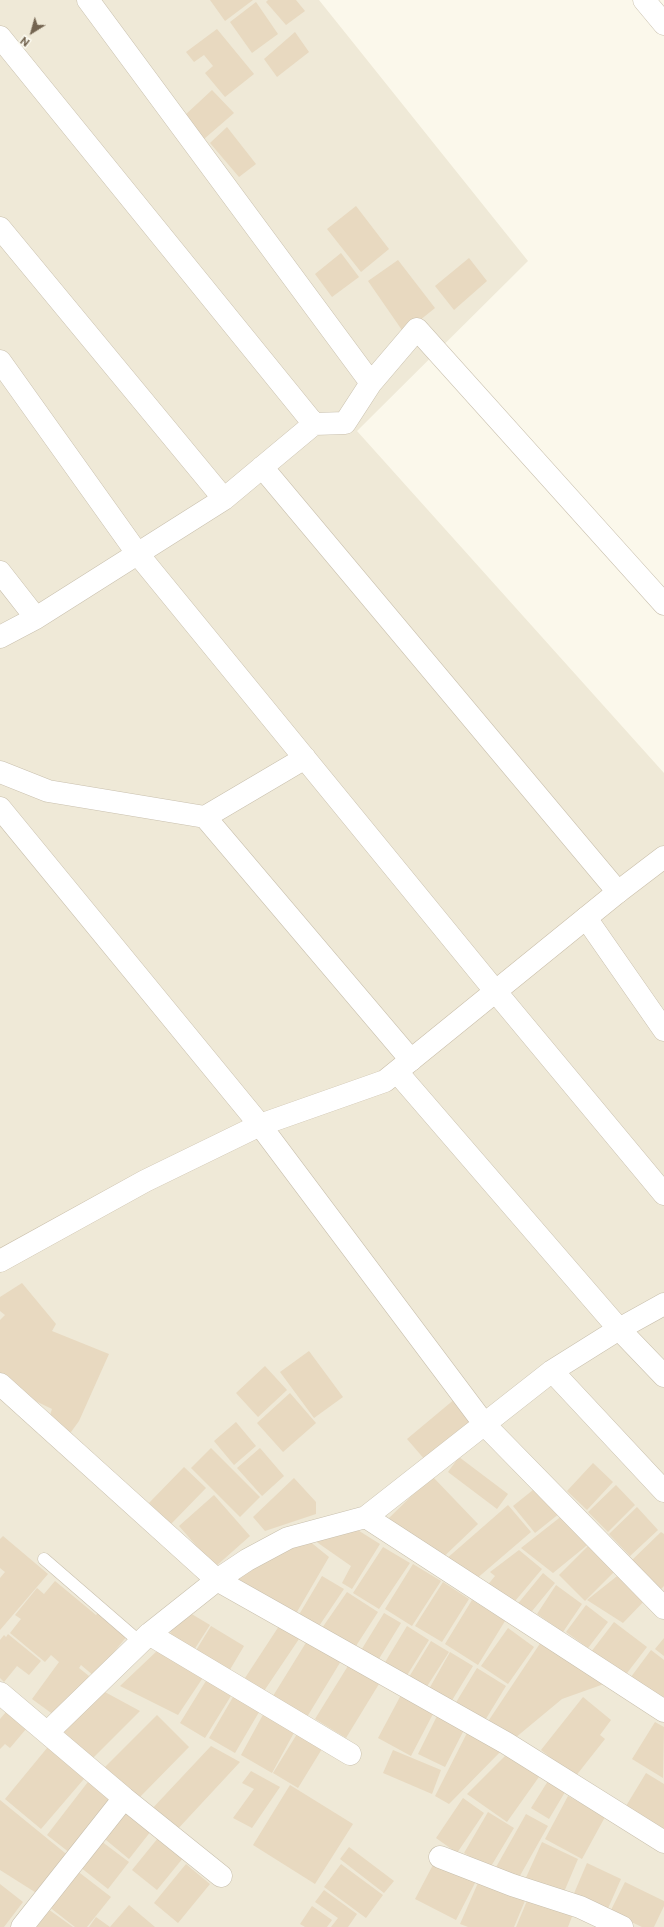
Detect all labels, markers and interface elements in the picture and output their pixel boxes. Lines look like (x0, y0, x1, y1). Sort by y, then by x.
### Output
north arrow (12, 12, 52, 52)
text: N (17, 34, 32, 50)

